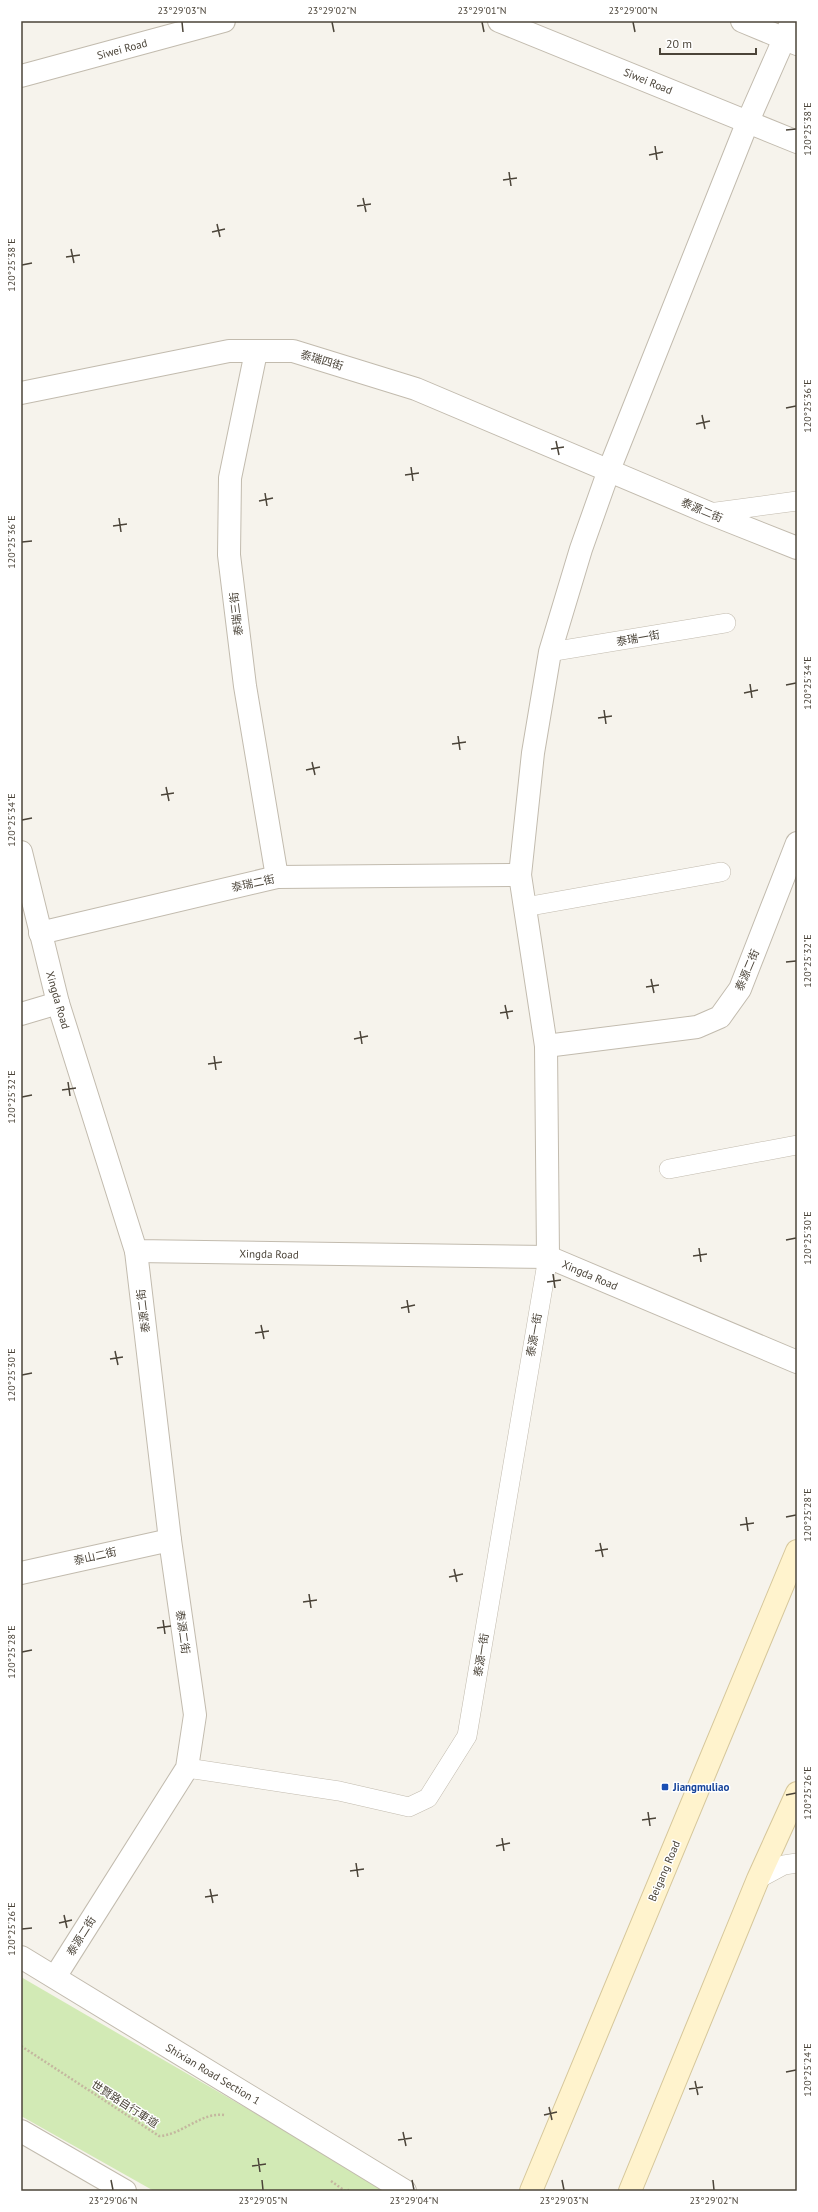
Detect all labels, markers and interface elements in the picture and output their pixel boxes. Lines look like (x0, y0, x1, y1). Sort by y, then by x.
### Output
text: 23°29'03"N (157, 4, 207, 17)
text: 23°29'02"N (307, 4, 357, 17)
text: 23°29'01"N (457, 4, 507, 17)
text: 23°29'00"N (608, 4, 658, 17)
scale bar (660, 30, 756, 56)
street label: Siwei Road (95, 36, 149, 62)
text: 20 m (666, 36, 692, 51)
street label: Siwei Road (621, 65, 675, 97)
text: 120°25'38"E (801, 102, 814, 156)
text: 120°25'38"E (5, 238, 18, 292)
street label: 泰瑞四街 (299, 347, 345, 373)
text: 120°25'36"E (801, 379, 814, 433)
street label: 泰源二街 (679, 495, 725, 525)
text: 120°25'36"E (5, 515, 18, 569)
street label: 泰瑞三街 (226, 591, 246, 637)
street label: 泰瑞一街 (615, 627, 661, 649)
text: 120°25'34"E (801, 656, 814, 710)
text: 120°25'34"E (5, 793, 18, 847)
street label: 泰瑞二街 (230, 872, 276, 894)
text: 120°25'32"E (801, 934, 814, 988)
street label: 泰源二街 (732, 947, 762, 993)
street label: Xingda Road (43, 970, 73, 1030)
text: 120°25'32"E (5, 1070, 18, 1124)
text: 120°25'30"E (801, 1211, 814, 1265)
street label: Xingda Road (239, 1246, 299, 1262)
street label: Xingda Road (560, 1257, 620, 1293)
street label: 泰源二街 (133, 1288, 153, 1334)
street label: 泰源一街 (523, 1312, 545, 1358)
text: 120°25'30"E (5, 1348, 18, 1402)
text: 120°25'28"E (801, 1488, 814, 1542)
street label: 泰山二街 (72, 1544, 118, 1568)
street label: 泰源二街 (173, 1609, 193, 1655)
text: 120°25'28"E (5, 1625, 18, 1679)
street label: 泰源一街 (471, 1632, 491, 1678)
text: 120°25'26"E (801, 1766, 814, 1820)
place label: Jiangmuliao (672, 1780, 729, 1794)
marker: Jiangmuliao (660, 1782, 670, 1792)
street label: Beigang Road (645, 1839, 683, 1903)
text: 120°25'26"E (5, 1902, 18, 1956)
street label: 泰源二街 (63, 1914, 99, 1958)
street label: Shixian Road Section 1 (163, 2040, 263, 2108)
text: 120°25'24"E (801, 2043, 814, 2097)
street label: 世賢路自行車道 (89, 2077, 161, 2131)
text: 23°29'06"N (88, 2194, 138, 2207)
text: 23°29'05"N (238, 2194, 288, 2207)
text: 23°29'04"N (389, 2194, 439, 2207)
text: 23°29'03"N (539, 2194, 589, 2207)
text: 23°29'02"N (689, 2194, 739, 2207)

